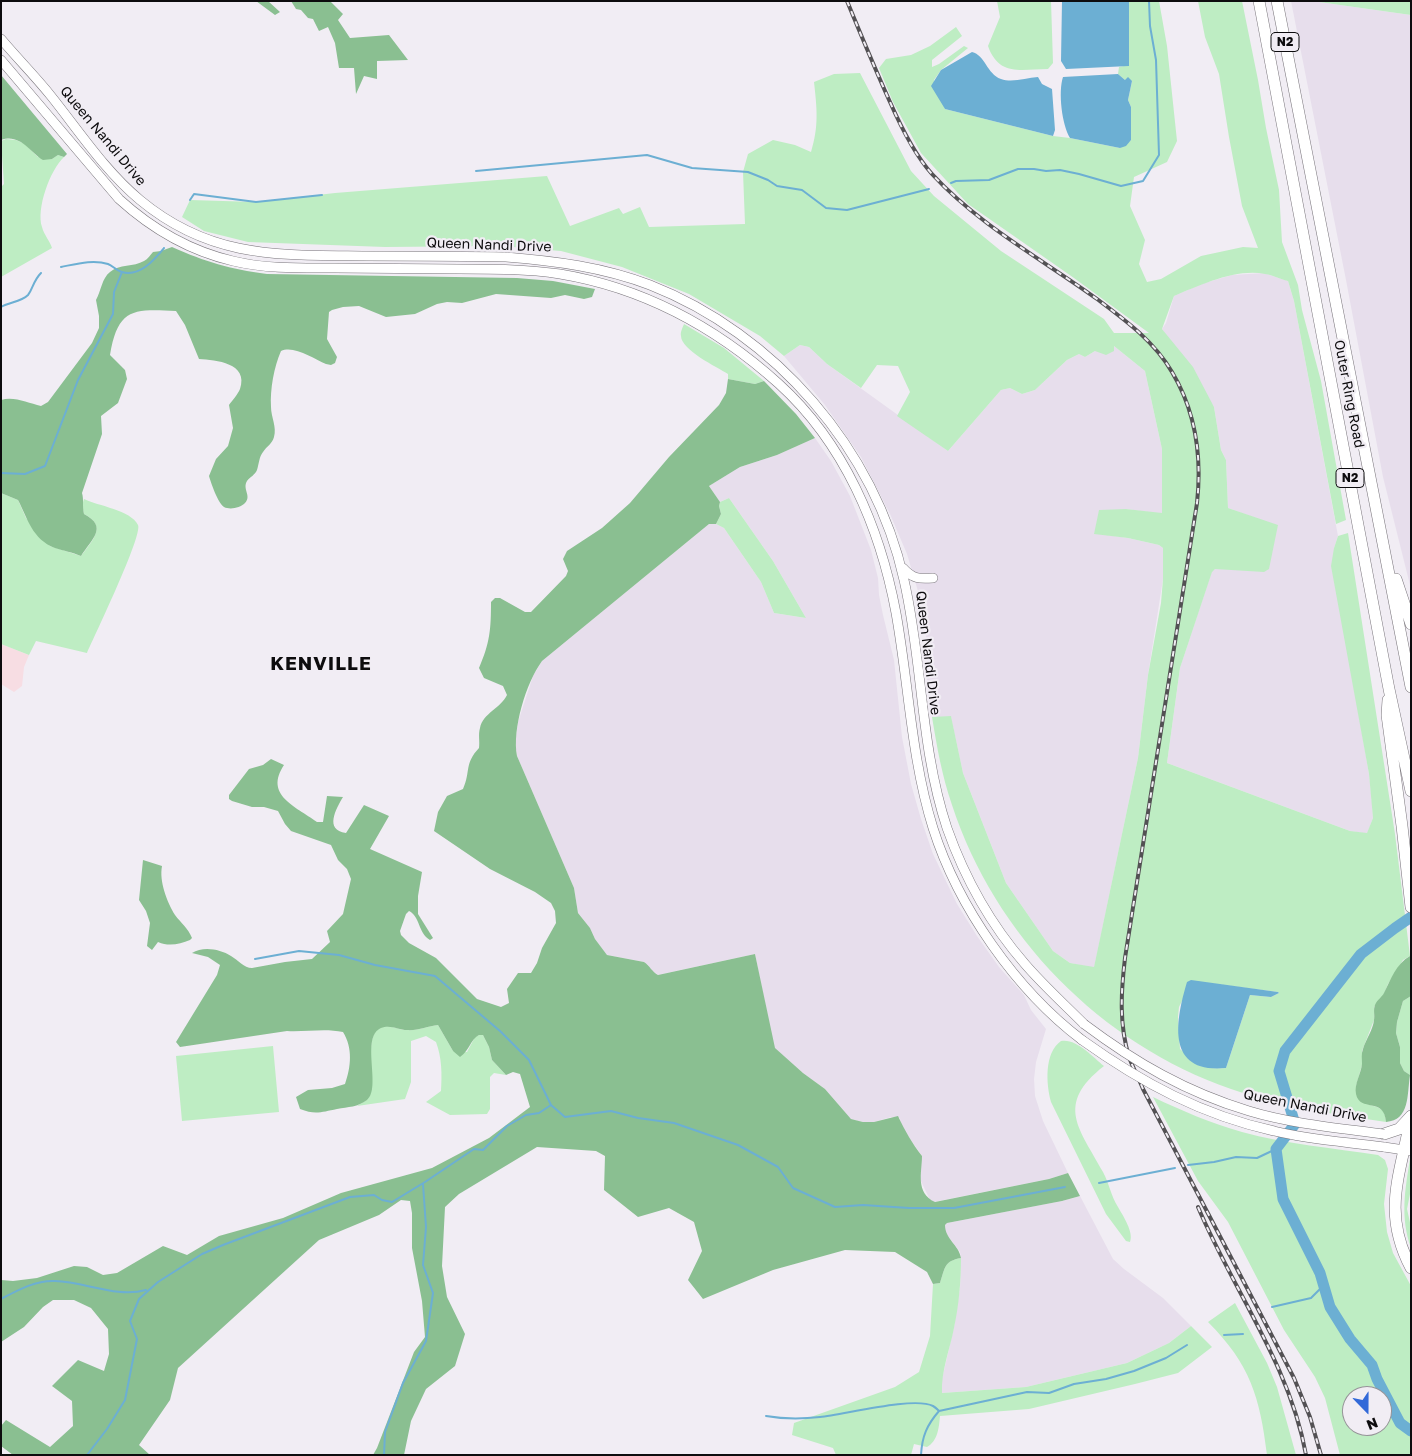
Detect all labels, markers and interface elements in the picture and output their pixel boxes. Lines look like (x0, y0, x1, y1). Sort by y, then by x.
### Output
road number: N2 (1271, 32, 1299, 52)
street label: Queen Nandi Drive (56, 83, 150, 189)
street label: Queen Nandi Drive (426, 234, 552, 256)
street label: Outer Ring Road (1330, 339, 1368, 449)
road number: N2 (1336, 468, 1364, 488)
street label: Queen Nandi Drive (912, 590, 944, 716)
district label: KENVILLE (269, 653, 373, 675)
street label: Queen Nandi Drive (1242, 1086, 1368, 1126)
north arrow (1342, 1386, 1392, 1436)
text: N (1364, 1415, 1381, 1434)

